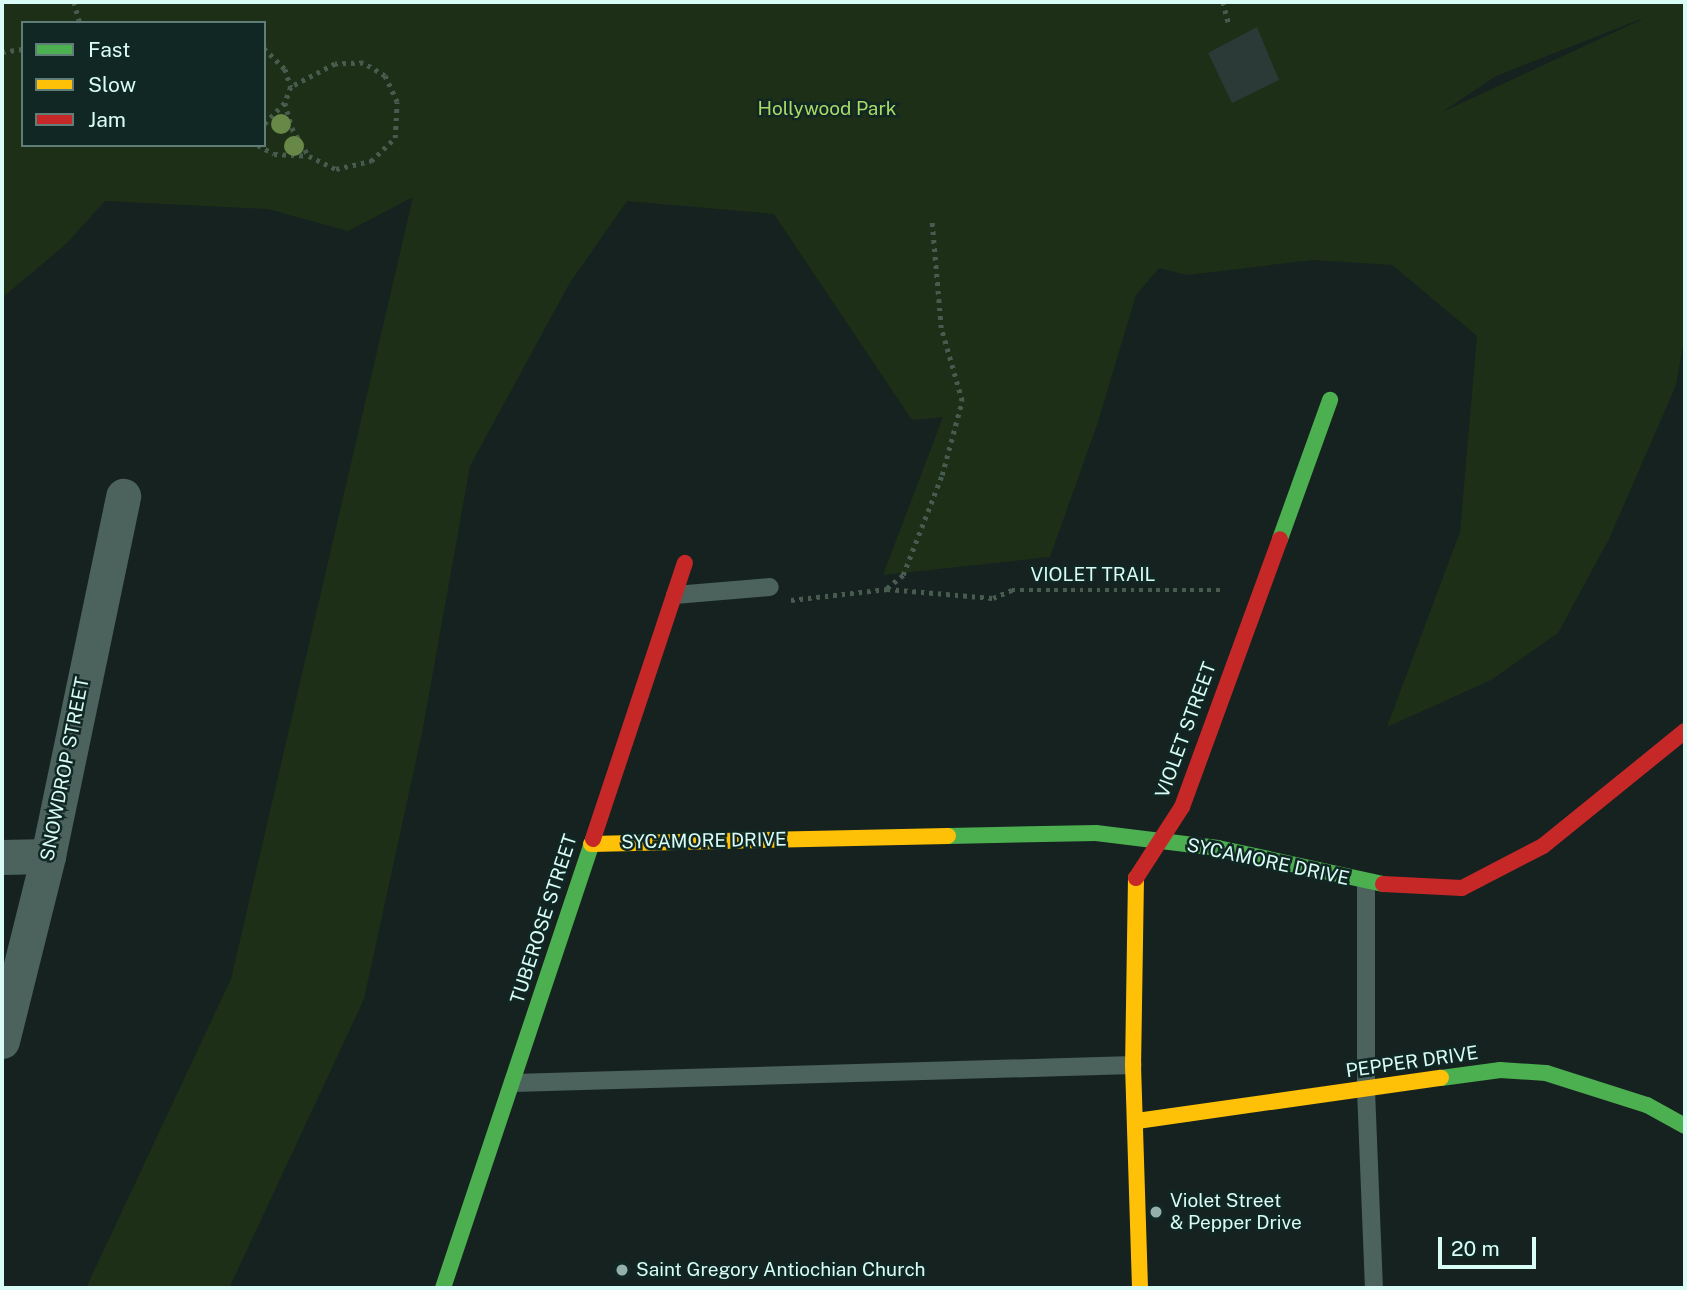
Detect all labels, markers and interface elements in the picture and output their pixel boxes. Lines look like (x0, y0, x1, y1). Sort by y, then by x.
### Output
legend (21, 21, 266, 147)
text: Fast (88, 37, 130, 62)
text: Slow (88, 72, 136, 97)
park label: Hollywood Park (758, 98, 896, 120)
text: Jam (88, 107, 126, 132)
street label: VIOLET TRAIL (1030, 564, 1156, 586)
street label: VIOLET STREET (1151, 659, 1221, 801)
street label: SNOWDROP STREET (36, 675, 94, 863)
street label: SYCAMORE DRIVE (621, 828, 787, 854)
street label: TUBEROSE STREET (506, 831, 582, 1007)
street label: SYCAMORE DRIVE (1185, 834, 1351, 890)
street label: PEPPER DRIVE (1344, 1041, 1480, 1083)
place label: Violet Street & Pepper Drive (1170, 1190, 1302, 1234)
marker: Violet Street & Pepper Drive (1148, 1204, 1164, 1220)
scale bar (1442, 1224, 1540, 1268)
text: 20 m (1451, 1236, 1500, 1261)
place label: Saint Gregory Antiochian Church (636, 1259, 926, 1281)
marker: Saint Gregory Antiochian Church (614, 1262, 630, 1278)

